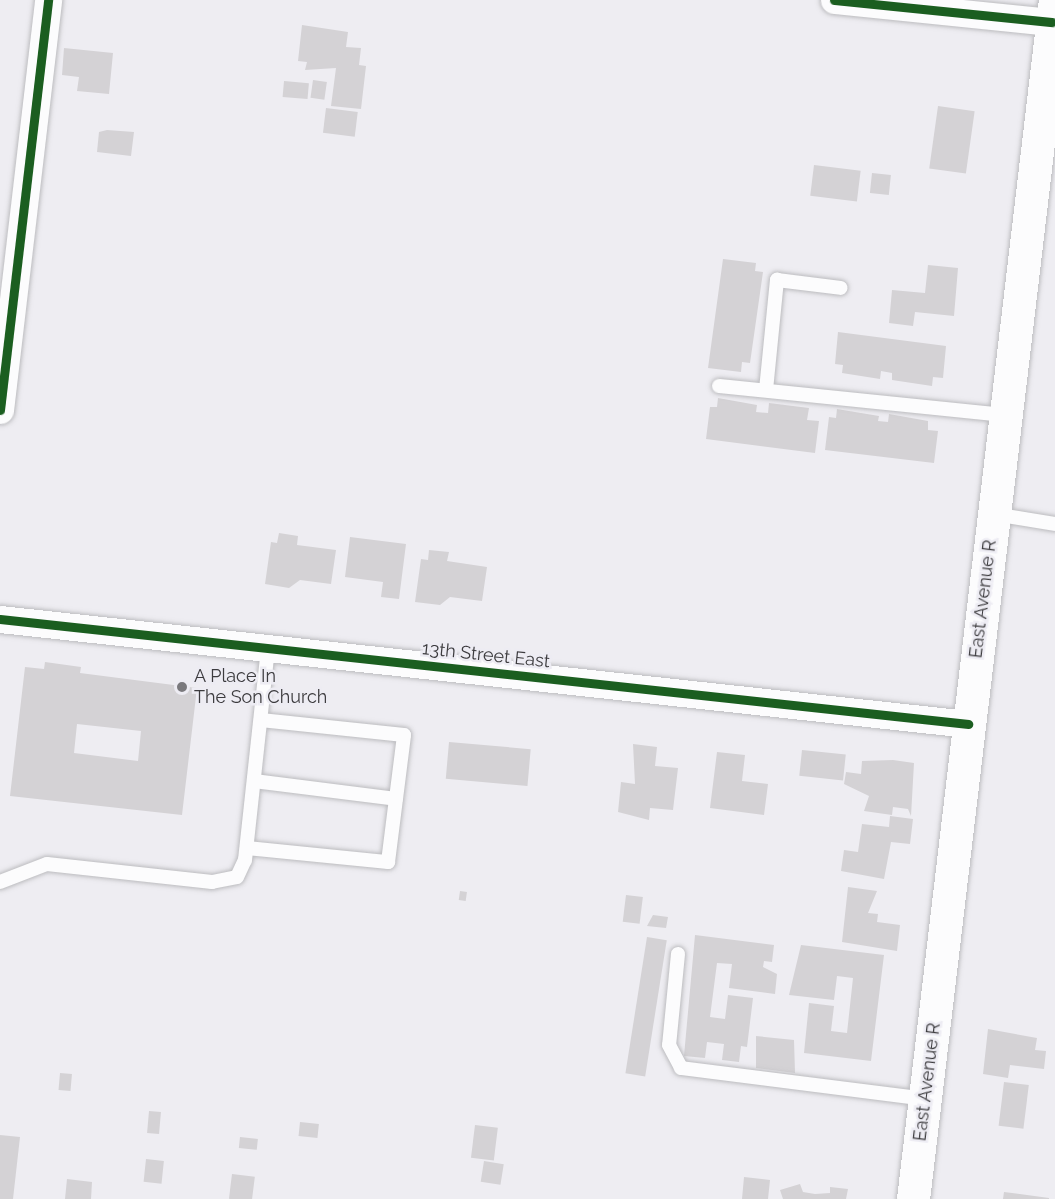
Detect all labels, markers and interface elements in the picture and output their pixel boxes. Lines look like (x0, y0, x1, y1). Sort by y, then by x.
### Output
street label: East Avenue R (965, 538, 1001, 660)
street label: 13th Street East (421, 638, 551, 672)
place label: A Place In The Son Church (194, 666, 327, 708)
marker: A Place In The Son Church (175, 680, 189, 694)
street label: East Avenue R (909, 1021, 945, 1143)

